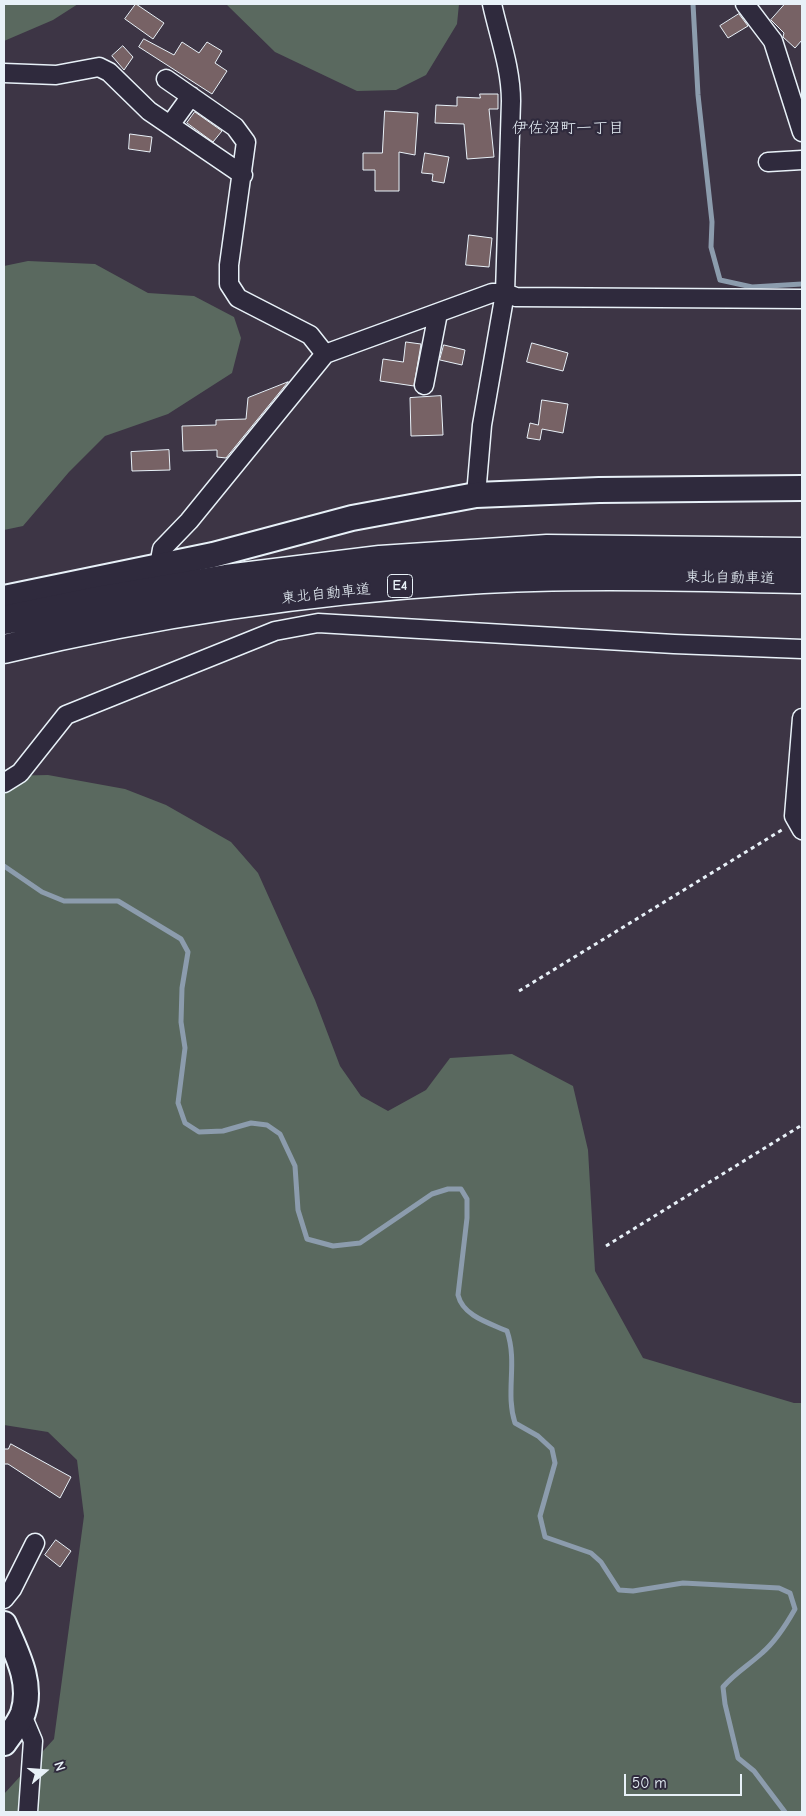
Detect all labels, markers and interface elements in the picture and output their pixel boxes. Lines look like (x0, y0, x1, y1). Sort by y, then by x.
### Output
district label: 伊佐沼町一丁目 (512, 118, 624, 138)
street label: 東北自動車道 (685, 568, 775, 588)
road number: E4 (388, 574, 412, 598)
street label: 東北自動車道 (280, 580, 372, 608)
north arrow (20, 1746, 70, 1796)
text: N (50, 1759, 69, 1773)
scale bar (626, 1764, 744, 1796)
text: 50 m (632, 1774, 667, 1792)

